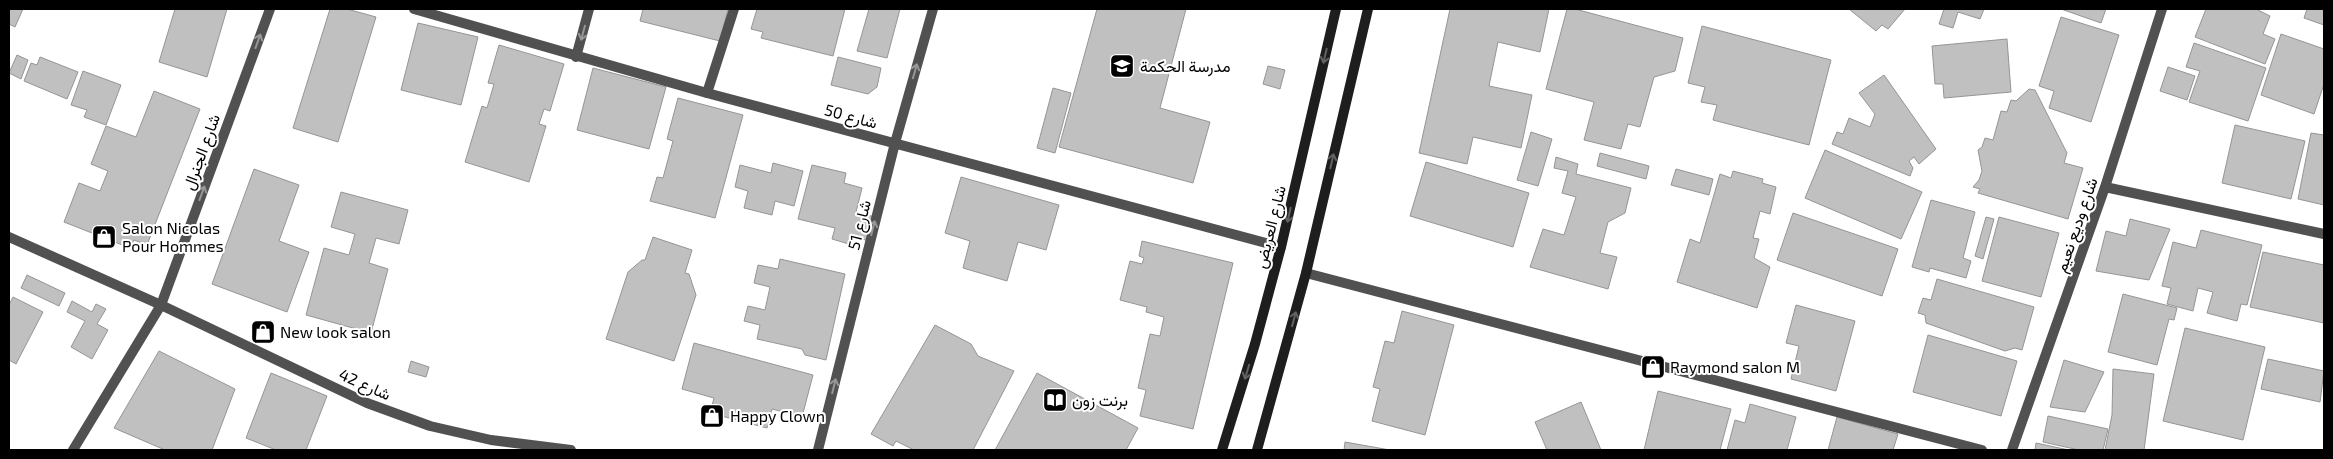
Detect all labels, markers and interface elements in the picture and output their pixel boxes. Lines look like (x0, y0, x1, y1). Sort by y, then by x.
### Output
one-way arrow (577, 24, 587, 40)
one-way arrow (254, 34, 263, 49)
one-way arrow (1320, 48, 1329, 64)
school or university icon: مدرسة الحكمة (1109, 53, 1135, 79)
place label: مدرسة الحكمة (1140, 56, 1231, 77)
one-way arrow (911, 64, 920, 80)
street label: شارع 50 (822, 99, 880, 135)
street label: شارع الجنرال (178, 111, 226, 193)
one-way arrow (1328, 154, 1337, 170)
street label: شارع وديع نعيم (2050, 175, 2103, 276)
street label: شارع العريض (1250, 183, 1292, 271)
one-way arrow (198, 186, 207, 202)
street label: شارع 51 (843, 198, 877, 253)
one-way arrow (1284, 206, 1293, 222)
place label: Salon Nicolas Pour Hommes (122, 218, 224, 255)
one-way arrow (869, 221, 879, 237)
shop icon: Salon Nicolas Pour Hommes (91, 224, 117, 250)
one-way arrow (1289, 312, 1299, 328)
shop icon: New look salon (250, 319, 276, 345)
place label: New look salon (280, 322, 391, 341)
shop icon: Raymond salon M (1640, 354, 1666, 380)
place label: Raymond salon M (1670, 357, 1800, 376)
one-way arrow (1241, 363, 1251, 379)
street label: شارع 42 (335, 364, 394, 406)
one-way arrow (830, 378, 839, 394)
library icon: برنت زون (1042, 387, 1068, 413)
place label: برنت زون (1072, 390, 1128, 411)
shop icon: Happy Clown (699, 403, 725, 429)
place label: Happy Clown (730, 406, 825, 425)

